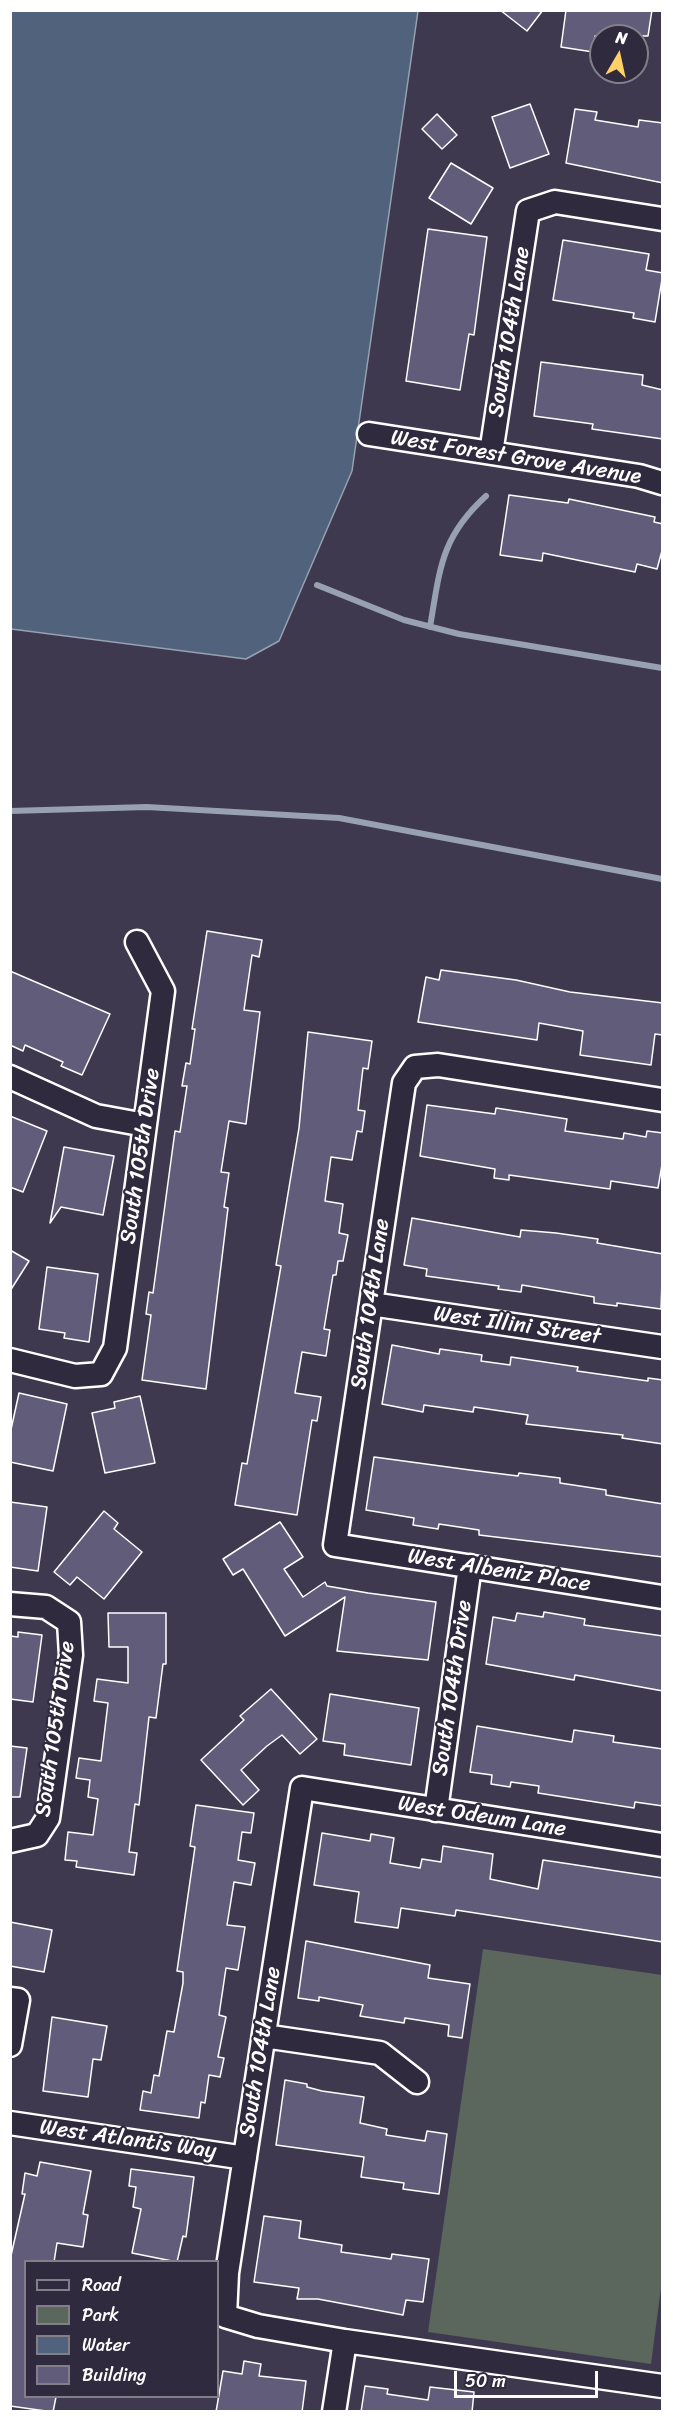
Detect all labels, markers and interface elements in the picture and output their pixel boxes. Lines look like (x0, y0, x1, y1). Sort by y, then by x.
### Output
text: N (614, 23, 629, 53)
north arrow (589, 24, 649, 84)
street label: South 104th Lane (484, 245, 536, 419)
street label: West Forest Grove Avenue (389, 425, 643, 491)
street label: South 105th Drive (116, 1066, 166, 1246)
street label: South 104th Lane (346, 1217, 396, 1391)
street label: West Illini Street (432, 1301, 602, 1351)
street label: West Albeniz Place (406, 1544, 592, 1598)
street label: South 104th Drive (428, 1598, 478, 1778)
street label: South 105th Drive (31, 1639, 81, 1819)
street label: West Odeum Lane (396, 1791, 568, 1843)
street label: South 104th Lane (235, 1965, 287, 2139)
street label: West Atlantis Way (38, 2115, 218, 2165)
legend (24, 2260, 219, 2398)
text: Road (82, 2269, 121, 2301)
text: Park (82, 2299, 119, 2331)
text: Water (82, 2329, 129, 2361)
text: Building (82, 2359, 146, 2391)
scale bar (457, 2359, 601, 2397)
text: 50 m (465, 2365, 506, 2397)

